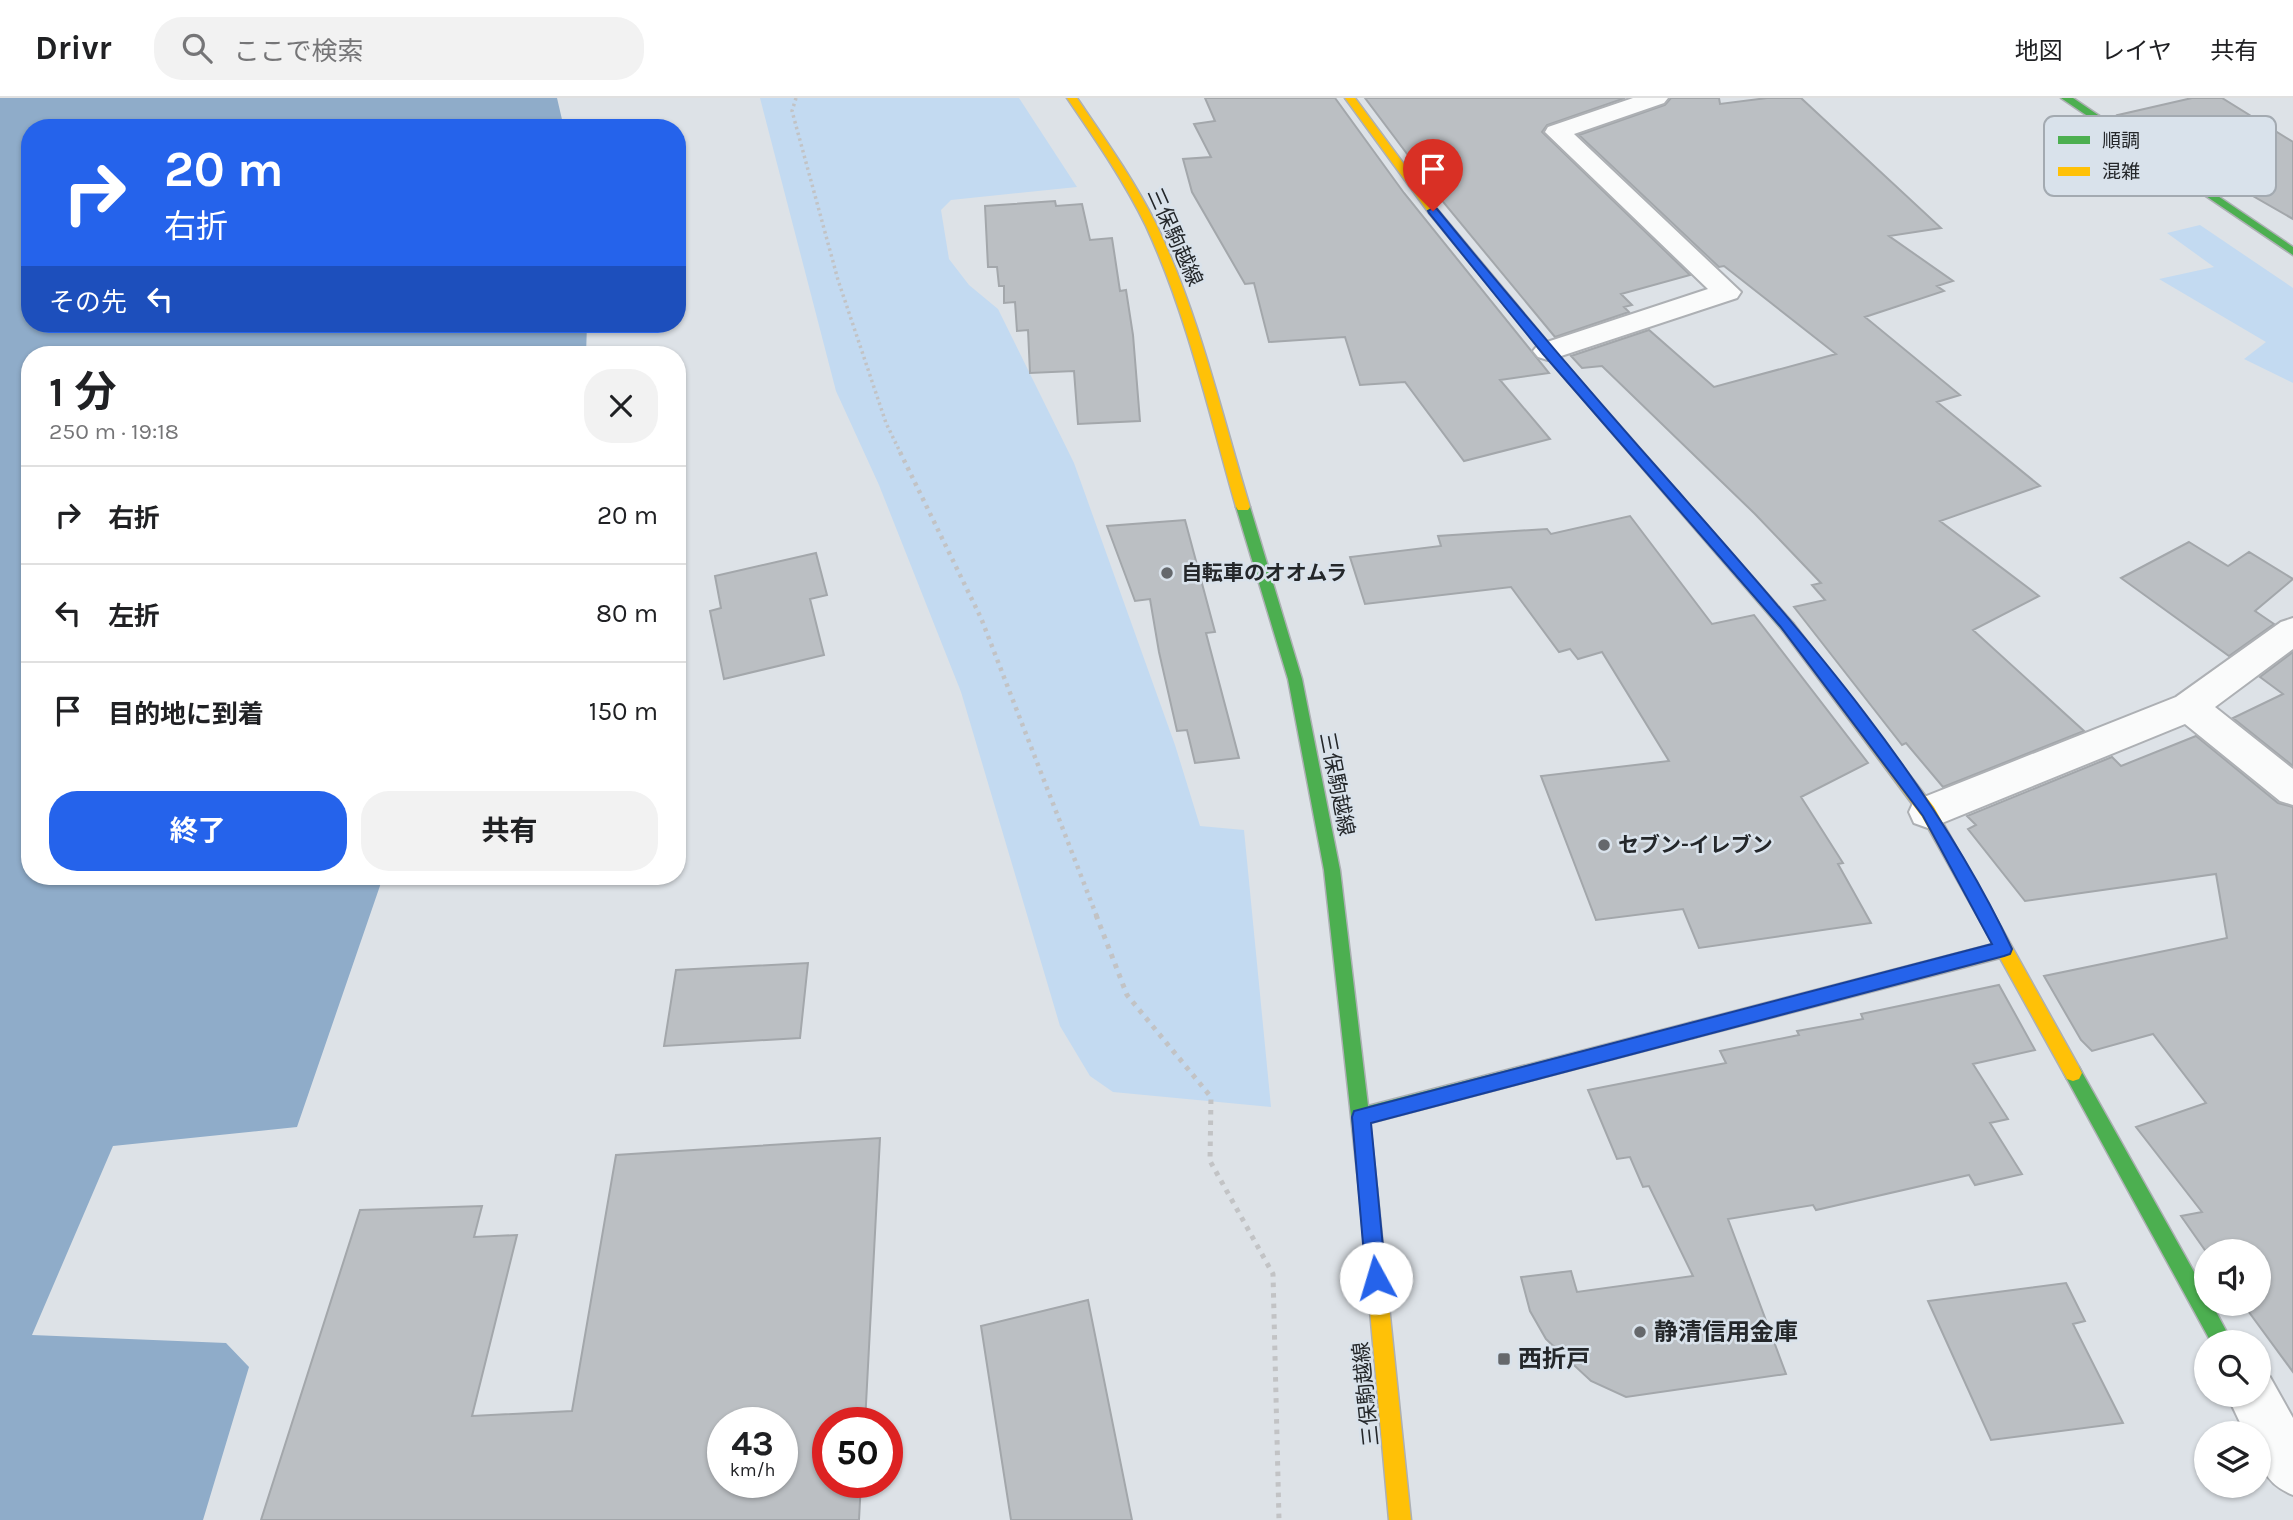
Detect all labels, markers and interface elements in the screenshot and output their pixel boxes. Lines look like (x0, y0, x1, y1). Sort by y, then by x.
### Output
search box (154, 17, 644, 80)
text: Drivr (35, 29, 112, 67)
icon: search (178, 29, 216, 67)
text: ここで検索 (234, 36, 364, 67)
text: 地図 (2015, 37, 2063, 65)
text: レイヤ (2101, 37, 2172, 65)
text: 共有 (2210, 37, 2258, 65)
legend (2044, 116, 2276, 196)
text: 順調 (2102, 130, 2140, 152)
pin (1403, 139, 1463, 211)
text: 20 m (164, 141, 284, 198)
icon: right (49, 147, 140, 238)
icon: arrive (1414, 150, 1452, 188)
text: 混雑 (2102, 161, 2140, 183)
street label: 三保駒越線 (1143, 184, 1207, 290)
text: 右折 (164, 208, 228, 245)
icon: left (141, 280, 179, 318)
text: その先 (49, 287, 127, 318)
text: 1 分 (49, 367, 117, 417)
button: close (584, 369, 658, 443)
text: 250 m · 19:18 (49, 418, 179, 445)
icon: right (49, 496, 87, 534)
text: 20 m (597, 500, 658, 531)
text: 右折 (108, 503, 160, 534)
place label: 自転車のオオムラ (1181, 561, 1347, 585)
marker: 自転車のオオムラ (1159, 565, 1175, 581)
icon: left (49, 594, 87, 632)
text: 80 m (596, 598, 658, 629)
text: 左折 (108, 601, 160, 632)
icon: arrive (49, 692, 87, 730)
text: 150 m (589, 696, 658, 727)
text: 目的地に到着 (108, 699, 264, 730)
street label: 三保駒越線 (1315, 730, 1359, 838)
button: 終了 (49, 791, 347, 871)
button: 共有 (361, 791, 658, 871)
place label: セブン-イレブン (1618, 833, 1773, 857)
marker: セブン-イレブン (1596, 837, 1612, 853)
map controls (2194, 1239, 2271, 1498)
button: sound (2194, 1239, 2271, 1316)
position arrow (1339, 1241, 1413, 1315)
place label: 静清信用金庫 (1654, 1318, 1798, 1346)
marker: 静清信用金庫 (1632, 1324, 1648, 1340)
button: search (2194, 1330, 2271, 1407)
street label: 三保駒越線 (1349, 1341, 1383, 1447)
place label: 西折戸 (1518, 1345, 1590, 1373)
marker: 西折戸 (1496, 1351, 1512, 1367)
speed limit sign: 50 (812, 1407, 903, 1498)
button: layers (2194, 1421, 2271, 1498)
text: 43 (731, 1423, 774, 1464)
text: km/h (730, 1459, 775, 1481)

